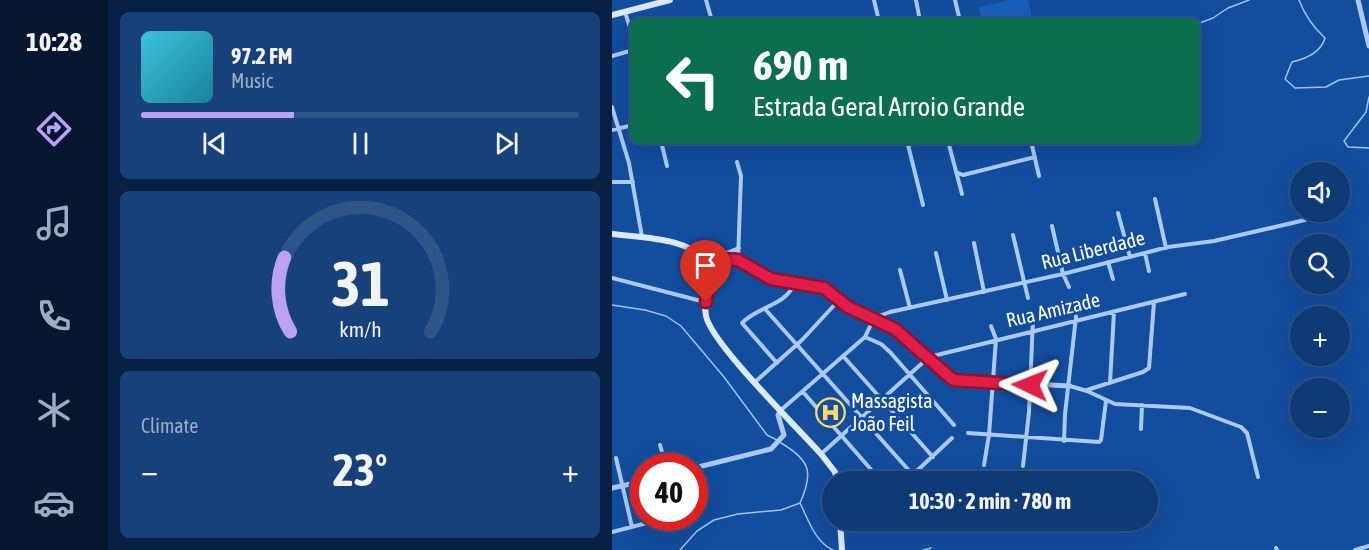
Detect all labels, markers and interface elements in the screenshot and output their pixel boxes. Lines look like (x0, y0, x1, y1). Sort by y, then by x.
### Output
text: 10:28 (26, 26, 82, 57)
text: 690 m (753, 41, 848, 89)
icon: left (654, 42, 732, 120)
text: 97.2 FM (231, 43, 293, 69)
text: Music (231, 69, 273, 92)
text: Estrada Geral Arroio Grande (753, 91, 1025, 122)
icon: directions (33, 108, 75, 150)
icon: previous (198, 127, 231, 160)
icon: pause (344, 127, 377, 160)
icon: next (490, 127, 523, 160)
map controls (1290, 162, 1350, 438)
button: sound (1290, 162, 1350, 222)
icon: music (33, 202, 75, 244)
street label: Rua Liberdade (1039, 226, 1147, 273)
button: search (1290, 234, 1350, 294)
pin (680, 240, 731, 302)
text: 31 (331, 248, 389, 319)
icon: arrive (689, 249, 722, 282)
street label: Rua Amizade (1004, 288, 1102, 331)
icon: phone (33, 295, 75, 337)
button: + (1290, 306, 1350, 366)
text: km/h (339, 317, 381, 342)
position arrow (998, 353, 1062, 417)
button: − (1290, 378, 1350, 438)
icon: climate (33, 389, 75, 431)
place label: Massagista João Feil (851, 389, 932, 435)
hospital icon: Massagista João Feil (814, 397, 846, 429)
text: Climate (141, 414, 198, 437)
text: 23° (333, 444, 387, 496)
text: − (141, 451, 158, 489)
text: + (562, 451, 579, 489)
speed limit sign: 40 (630, 453, 708, 531)
icon: car (33, 482, 75, 524)
text: 10:30 · 2 min · 780 m (909, 488, 1071, 514)

